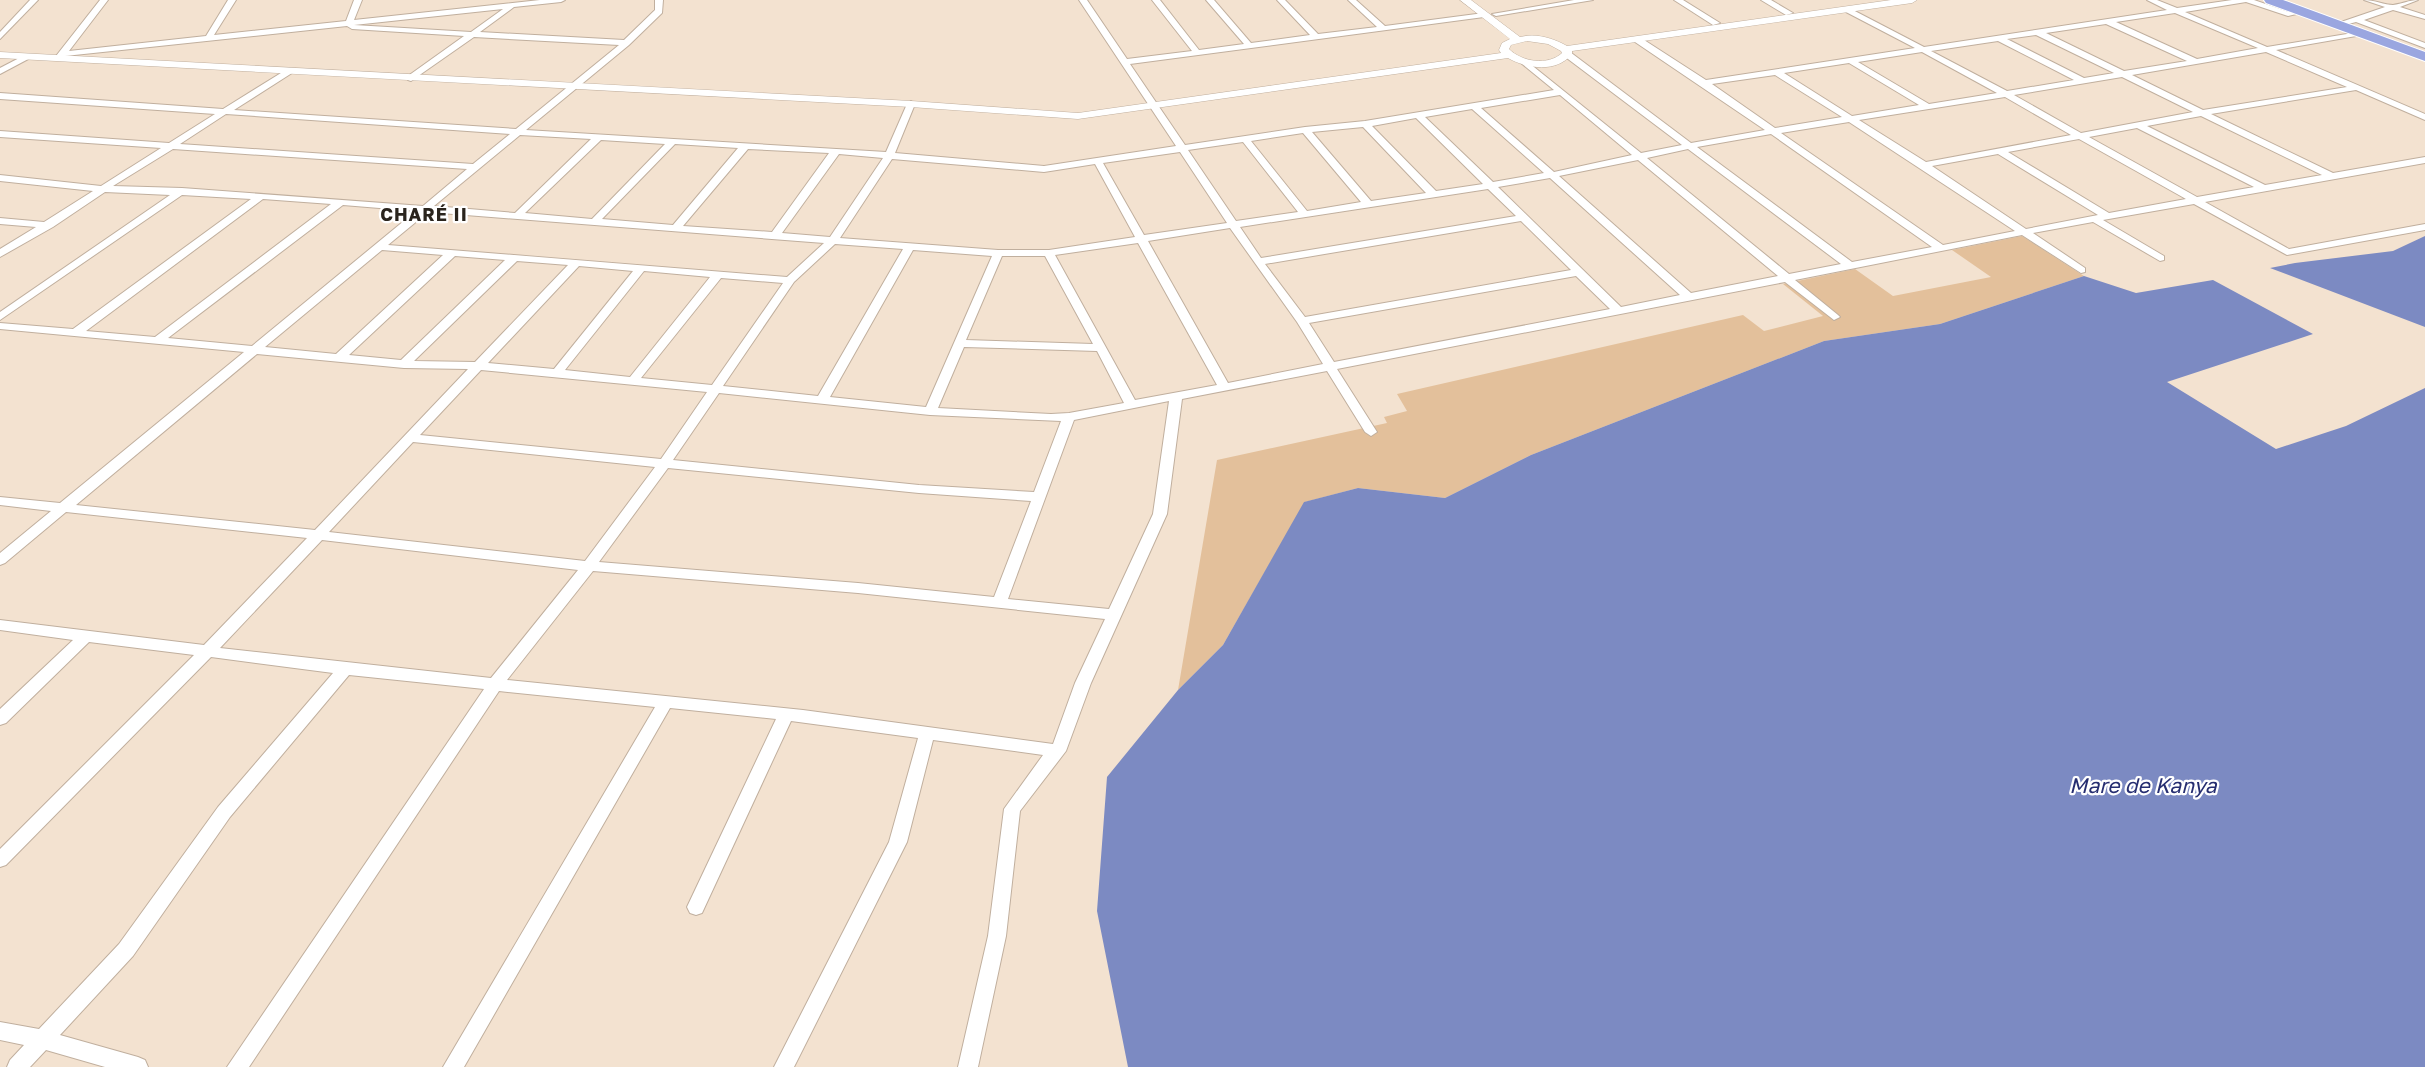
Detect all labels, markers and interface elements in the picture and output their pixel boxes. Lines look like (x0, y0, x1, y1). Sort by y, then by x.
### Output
district label: CHARÉ II (380, 203, 468, 225)
water label: Mare de Kanya (2069, 772, 2218, 798)

